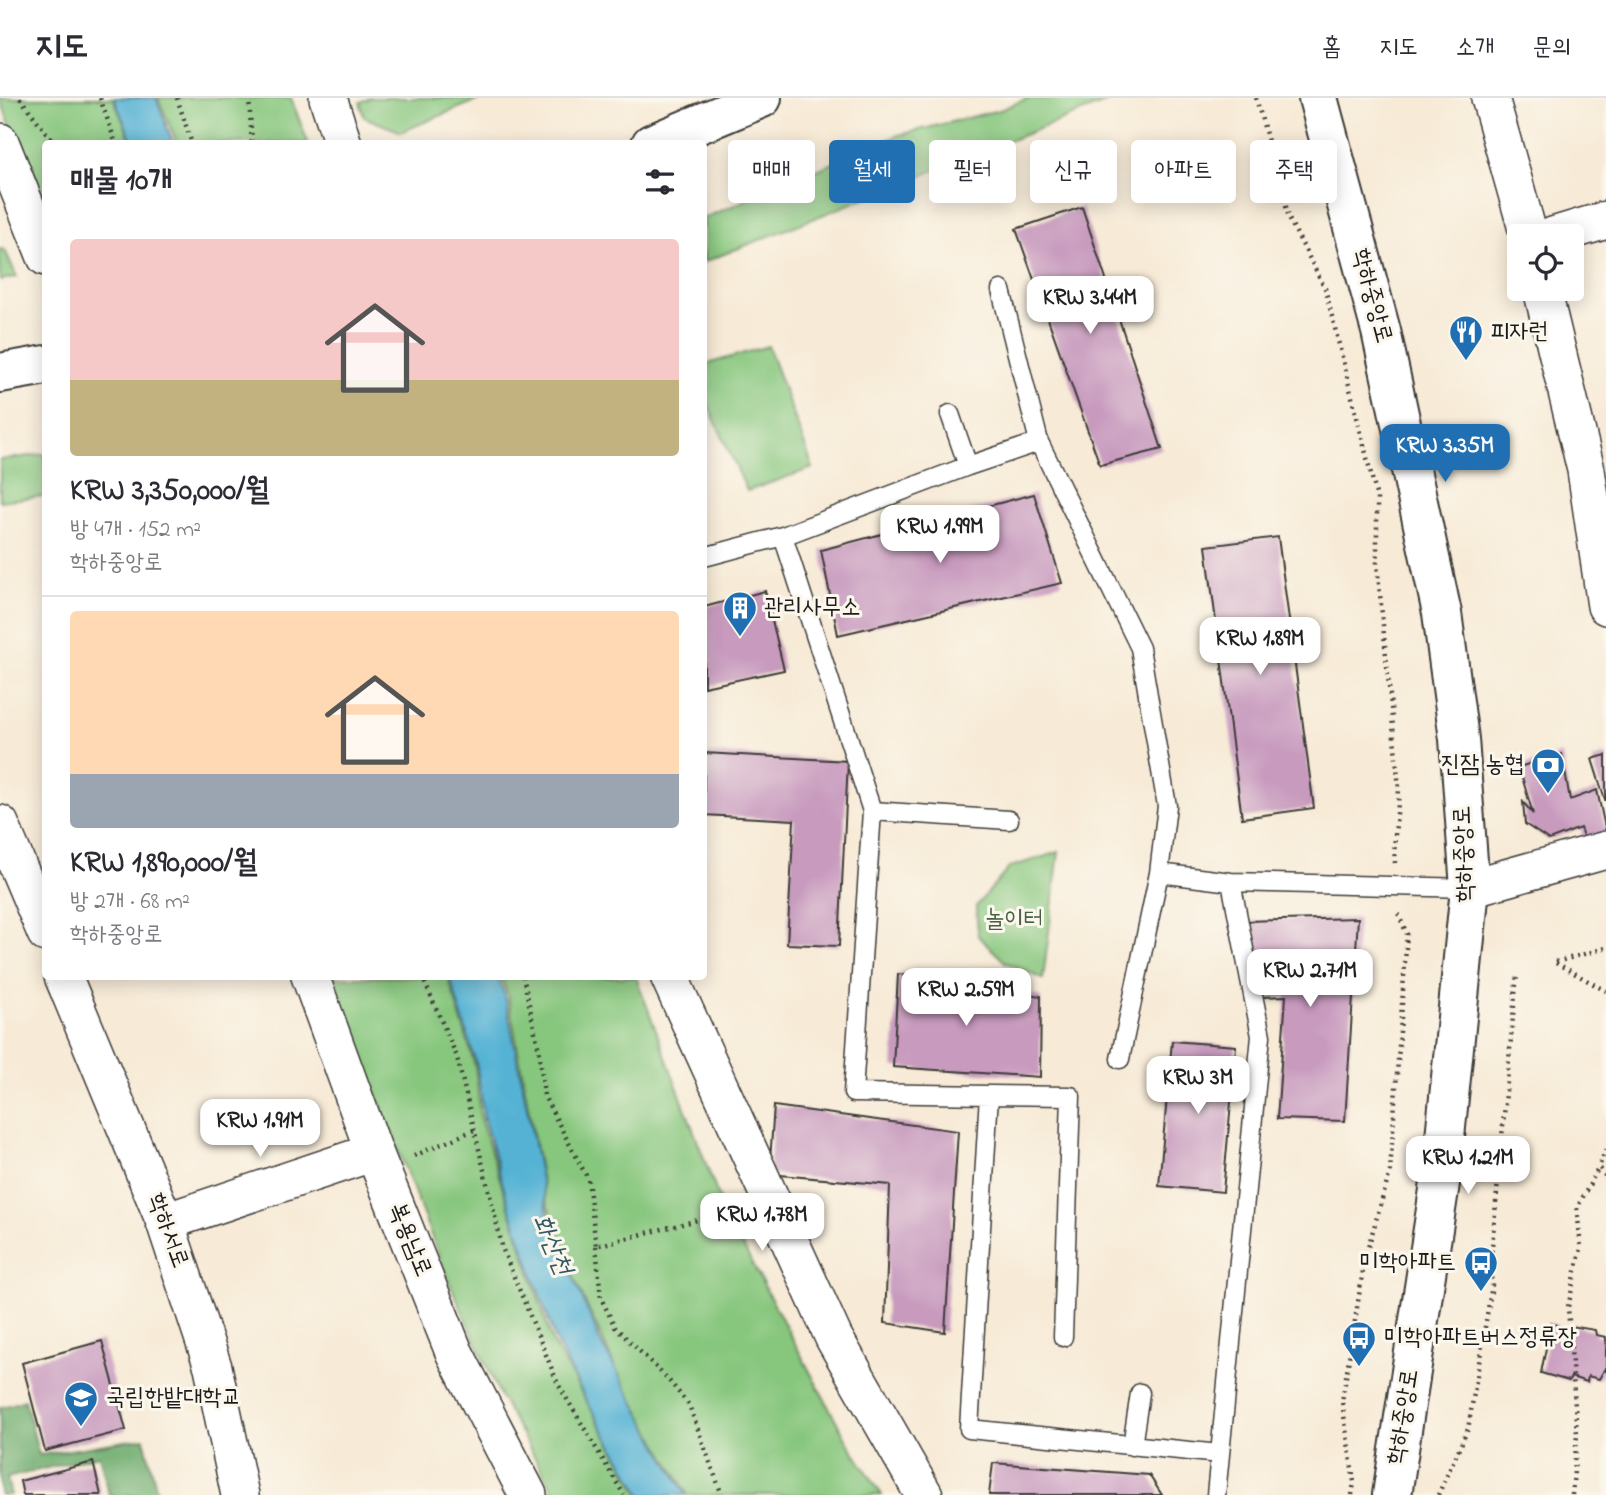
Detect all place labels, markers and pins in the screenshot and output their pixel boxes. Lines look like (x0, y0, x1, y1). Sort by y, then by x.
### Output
pin: KRW 3.44M (1010, 276, 1170, 336)
restaurant icon: 피자런 (1447, 313, 1485, 362)
place label: 피자런 (1490, 315, 1548, 350)
pin: KRW 3.35M (1365, 424, 1525, 484)
pin: KRW 1.99M (860, 505, 1020, 565)
building icon: 관리사무소 (721, 589, 759, 638)
place label: 관리사무소 (764, 591, 861, 626)
pin: KRW 1.89M (1180, 618, 1340, 677)
bank icon: 진잠 농협 (1529, 746, 1567, 795)
place label: 진잠 농협 (1441, 748, 1524, 783)
pin: KRW 2.71M (1230, 950, 1390, 1009)
pin: KRW 2.59M (886, 968, 1046, 1028)
pin: KRW 3M (1141, 1056, 1255, 1116)
pin: KRW 1.91M (180, 1100, 340, 1159)
pin: KRW 1.21M (1388, 1136, 1548, 1196)
pin: KRW 1.78M (682, 1194, 842, 1253)
bus stop icon: 미학아파트 (1462, 1244, 1500, 1293)
place label: 미학아파트 (1359, 1246, 1456, 1281)
bus stop icon: 미학아파트버스정류장 (1340, 1319, 1378, 1368)
place label: 미학아파트버스정류장 (1384, 1321, 1577, 1356)
school or university icon: 국립한밭대학교 (62, 1379, 100, 1428)
place label: 국립한밭대학교 (106, 1381, 241, 1416)

